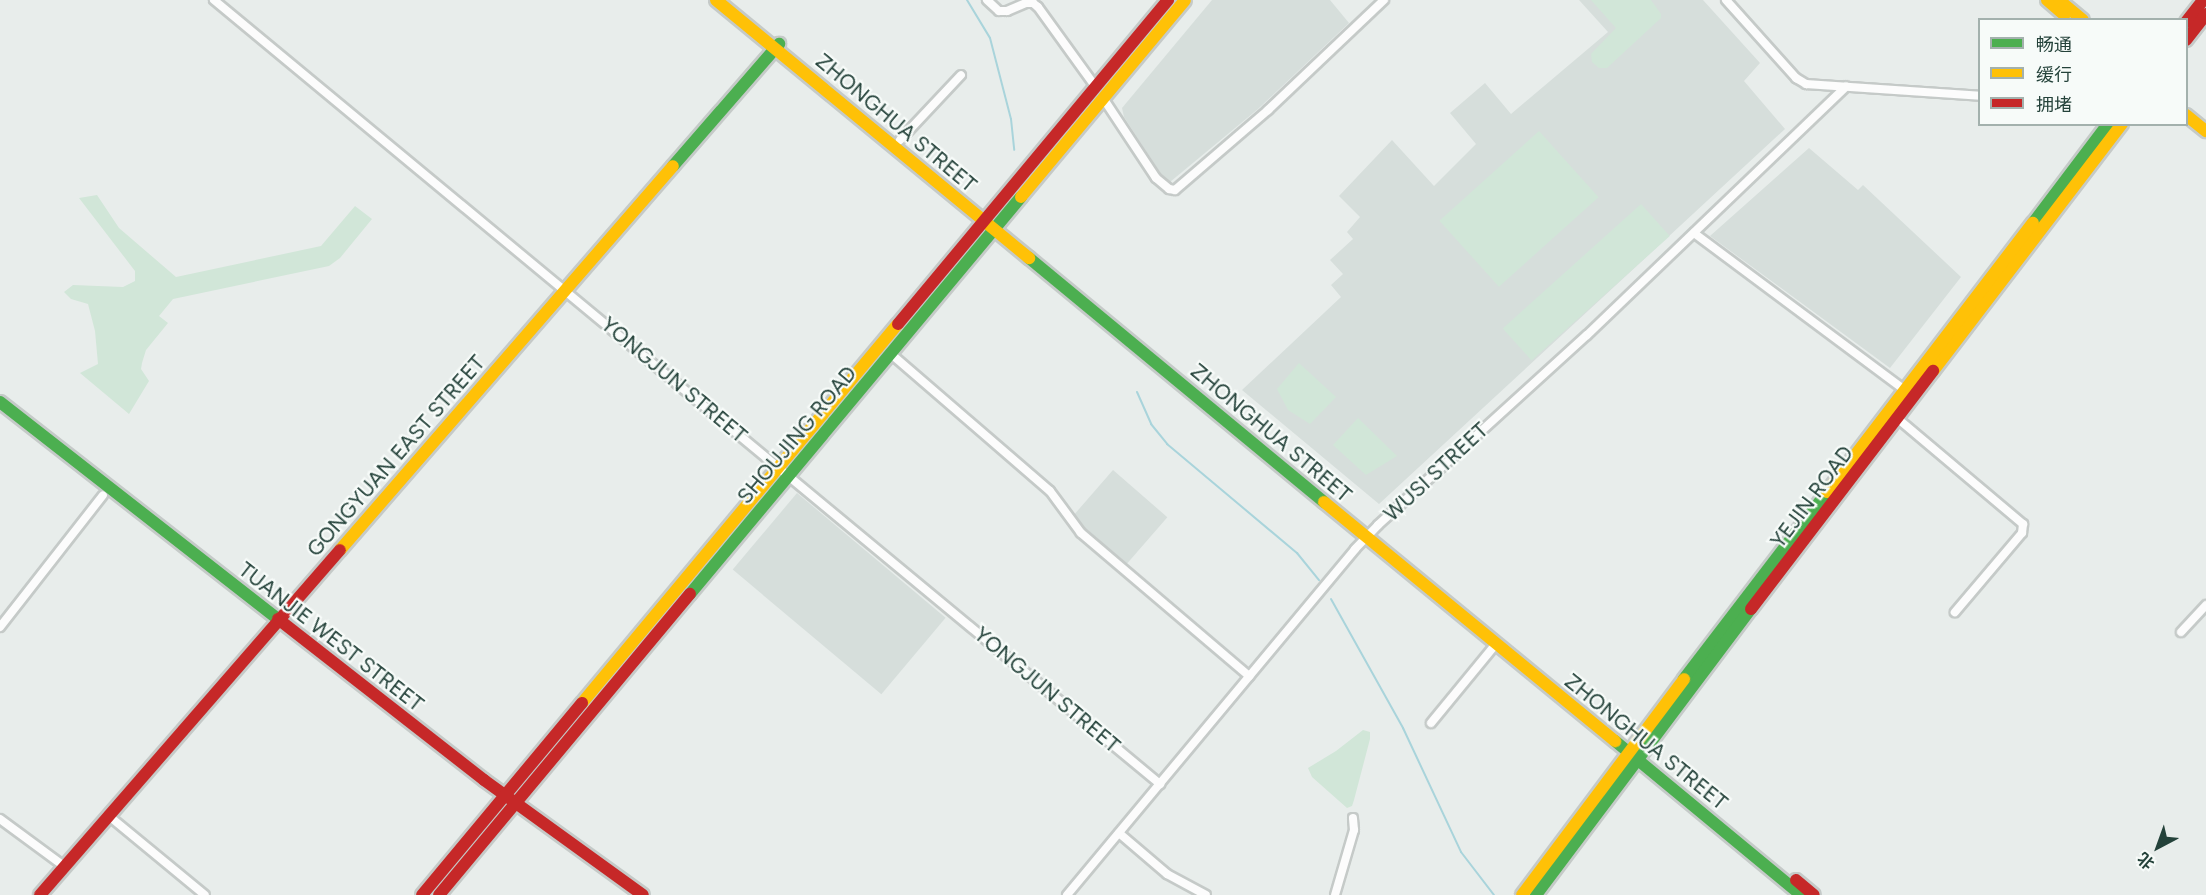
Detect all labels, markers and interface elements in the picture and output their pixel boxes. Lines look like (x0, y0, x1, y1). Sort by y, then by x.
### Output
legend (1978, 18, 2188, 126)
text: 畅通 (2036, 34, 2072, 56)
street label: ZHONGHUA STREET (811, 48, 981, 198)
text: 缓行 (2036, 64, 2072, 86)
text: 拥堵 (2036, 94, 2072, 116)
street label: YONGJUN STREET (596, 312, 752, 448)
street label: GONGYUAN EAST STREET (302, 350, 490, 562)
street label: ZHONGHUA STREET (1186, 358, 1356, 508)
street label: SHOUJING ROAD (732, 361, 862, 509)
street label: WUSI STREET (1379, 417, 1493, 527)
street label: YEJIN ROAD (1765, 441, 1859, 553)
street label: TUANJIE WEST STREET (234, 557, 428, 717)
street label: YONGJUN STREET (969, 622, 1125, 758)
street label: ZHONGHUA STREET (1560, 669, 1732, 815)
north arrow (2128, 817, 2188, 877)
text: 北 (2134, 849, 2158, 873)

